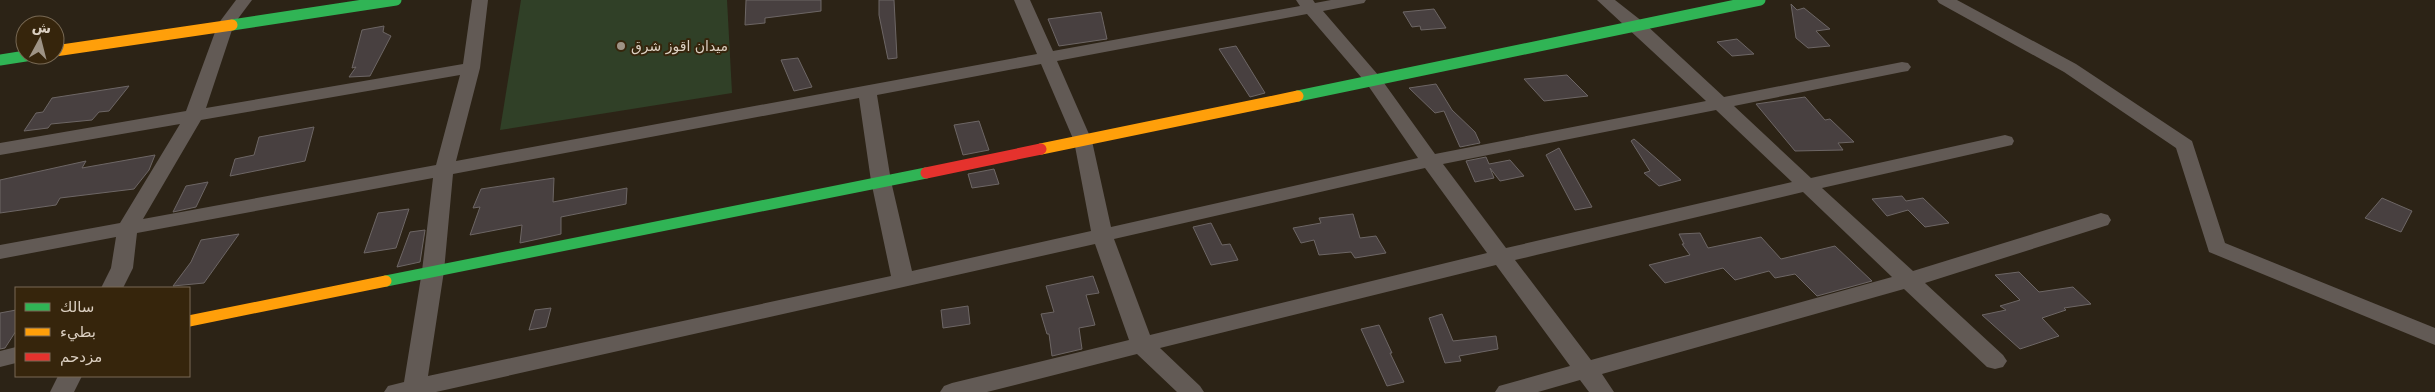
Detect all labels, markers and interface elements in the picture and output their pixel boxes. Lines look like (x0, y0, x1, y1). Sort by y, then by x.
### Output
north arrow (15, 15, 65, 65)
text: ش (31, 18, 52, 36)
place label: ميدان اقوز شرق (631, 38, 728, 55)
marker: ميدان اقوز شرق (615, 40, 627, 52)
legend (15, 287, 190, 377)
text: سالك (60, 298, 94, 316)
text: بطيء (60, 323, 96, 342)
text: مزدحم (60, 348, 102, 366)

